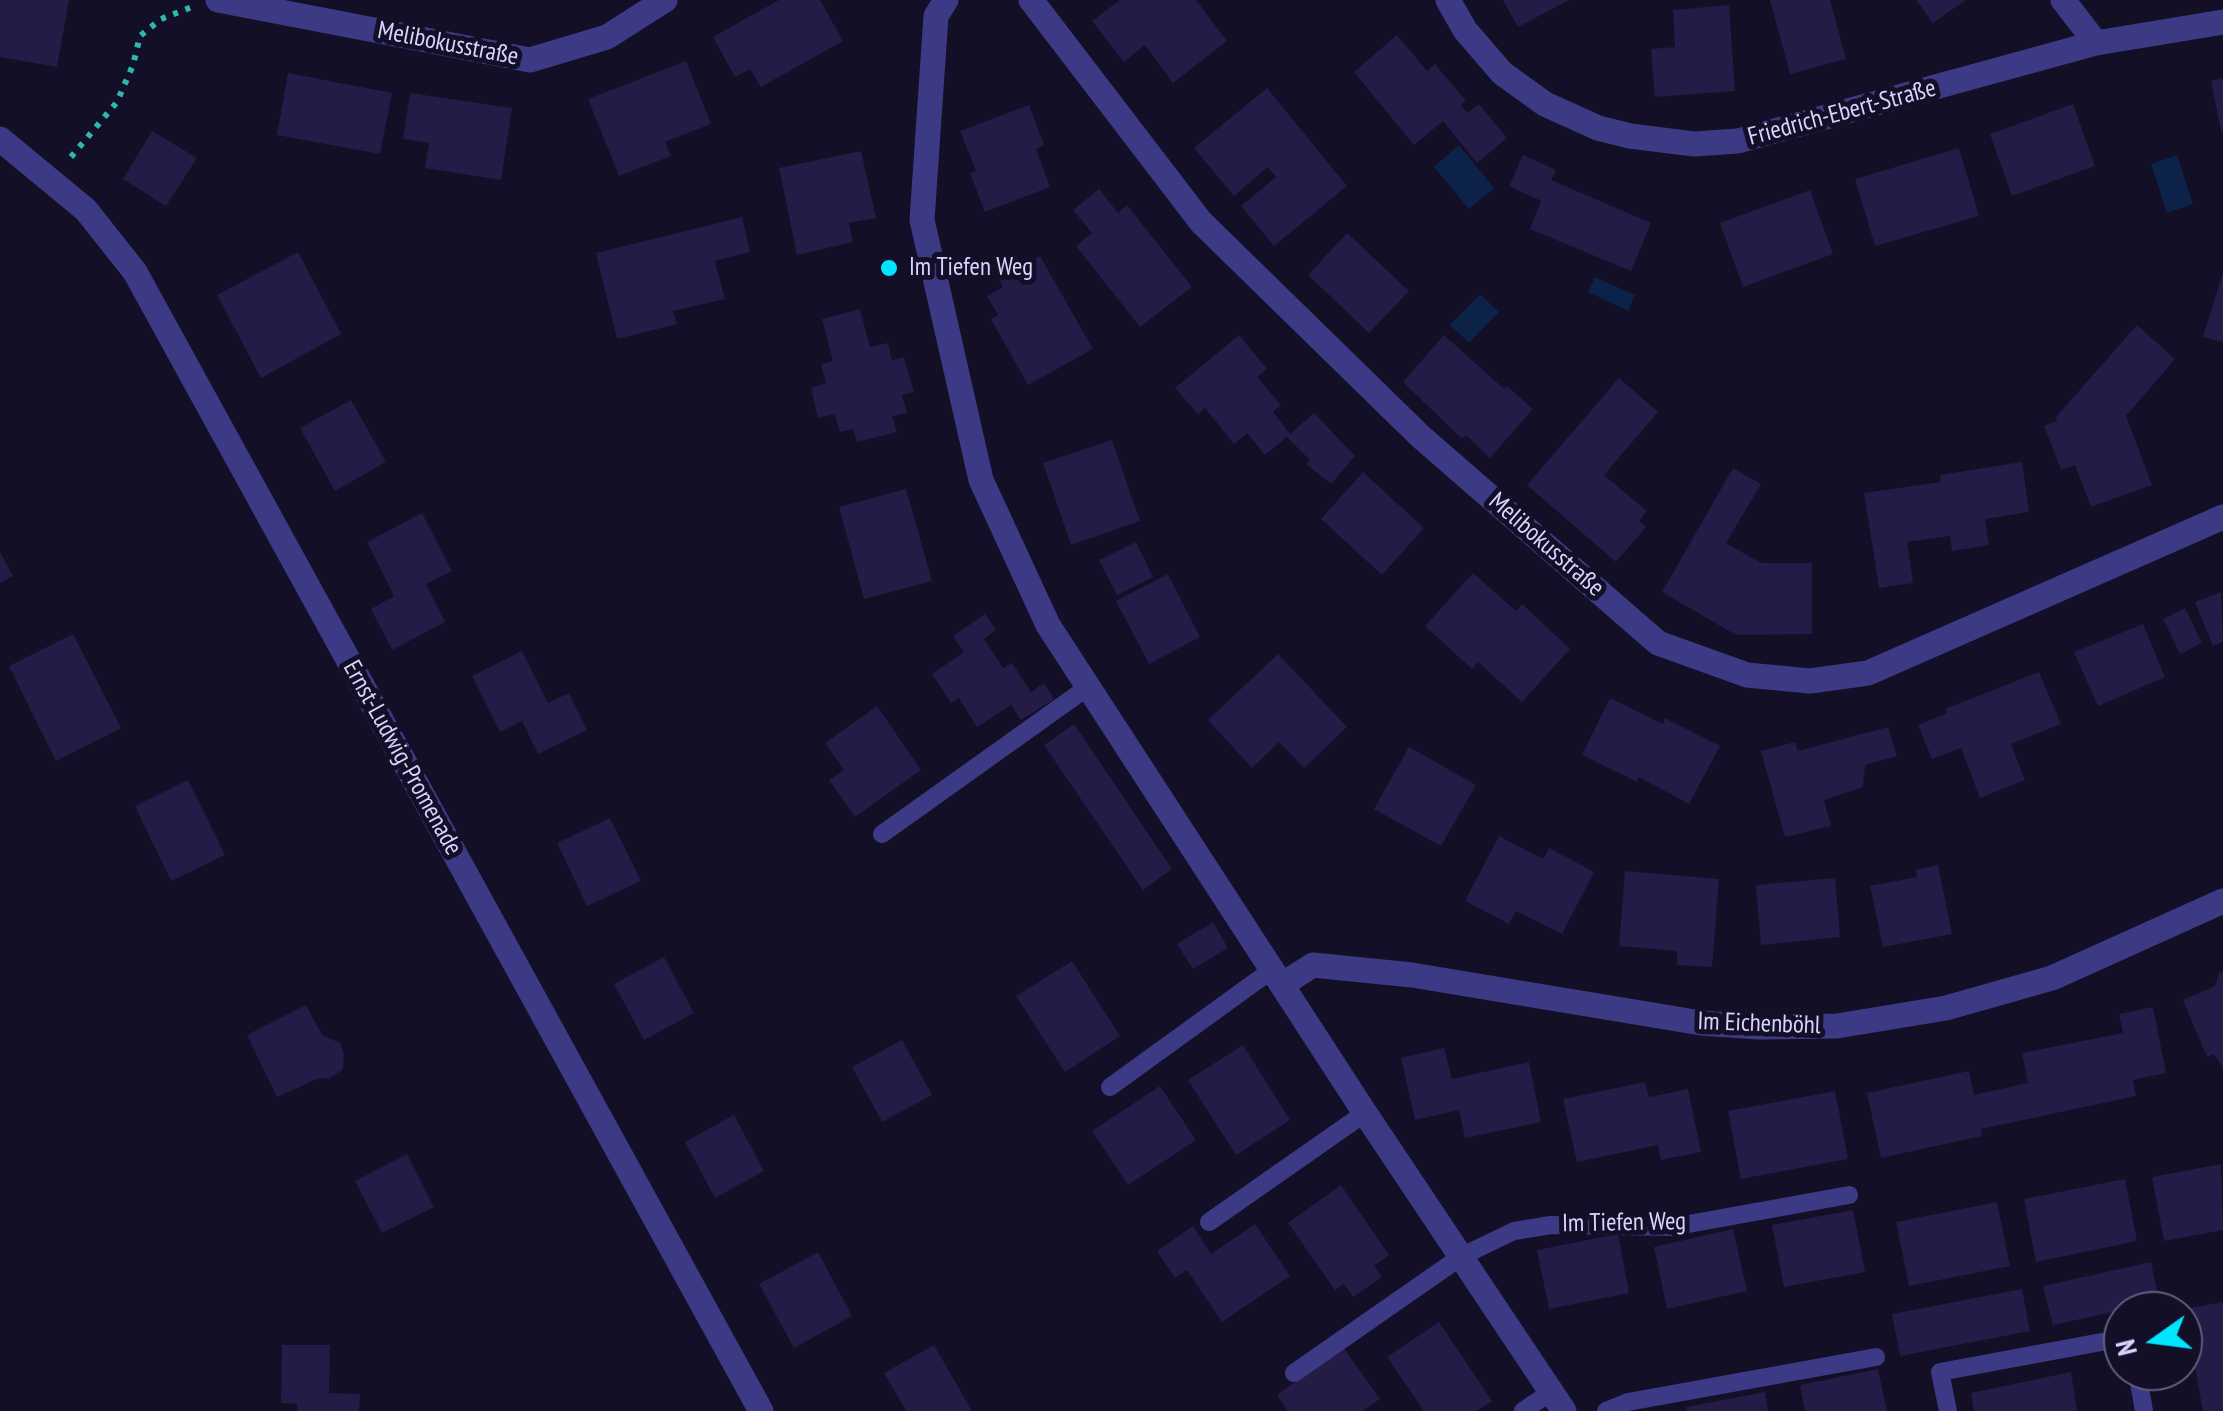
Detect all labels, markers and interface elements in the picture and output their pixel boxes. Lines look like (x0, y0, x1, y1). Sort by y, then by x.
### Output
street label: Melibokusstraße (375, 16, 521, 72)
street label: Friedrich-Ebert-Straße (1745, 74, 1939, 152)
place label: Im Tiefen Weg (909, 253, 1033, 283)
marker: Im Tiefen Weg (878, 257, 900, 279)
street label: Melibokusstraße (1482, 487, 1610, 603)
street label: Ernst-Ludwig-Promenade (336, 656, 468, 860)
street label: Im Eichenböhl (1697, 1007, 1821, 1041)
street label: Im Tiefen Weg (1562, 1207, 1686, 1239)
north arrow (2103, 1291, 2203, 1391)
text: N (2106, 1336, 2145, 1360)

